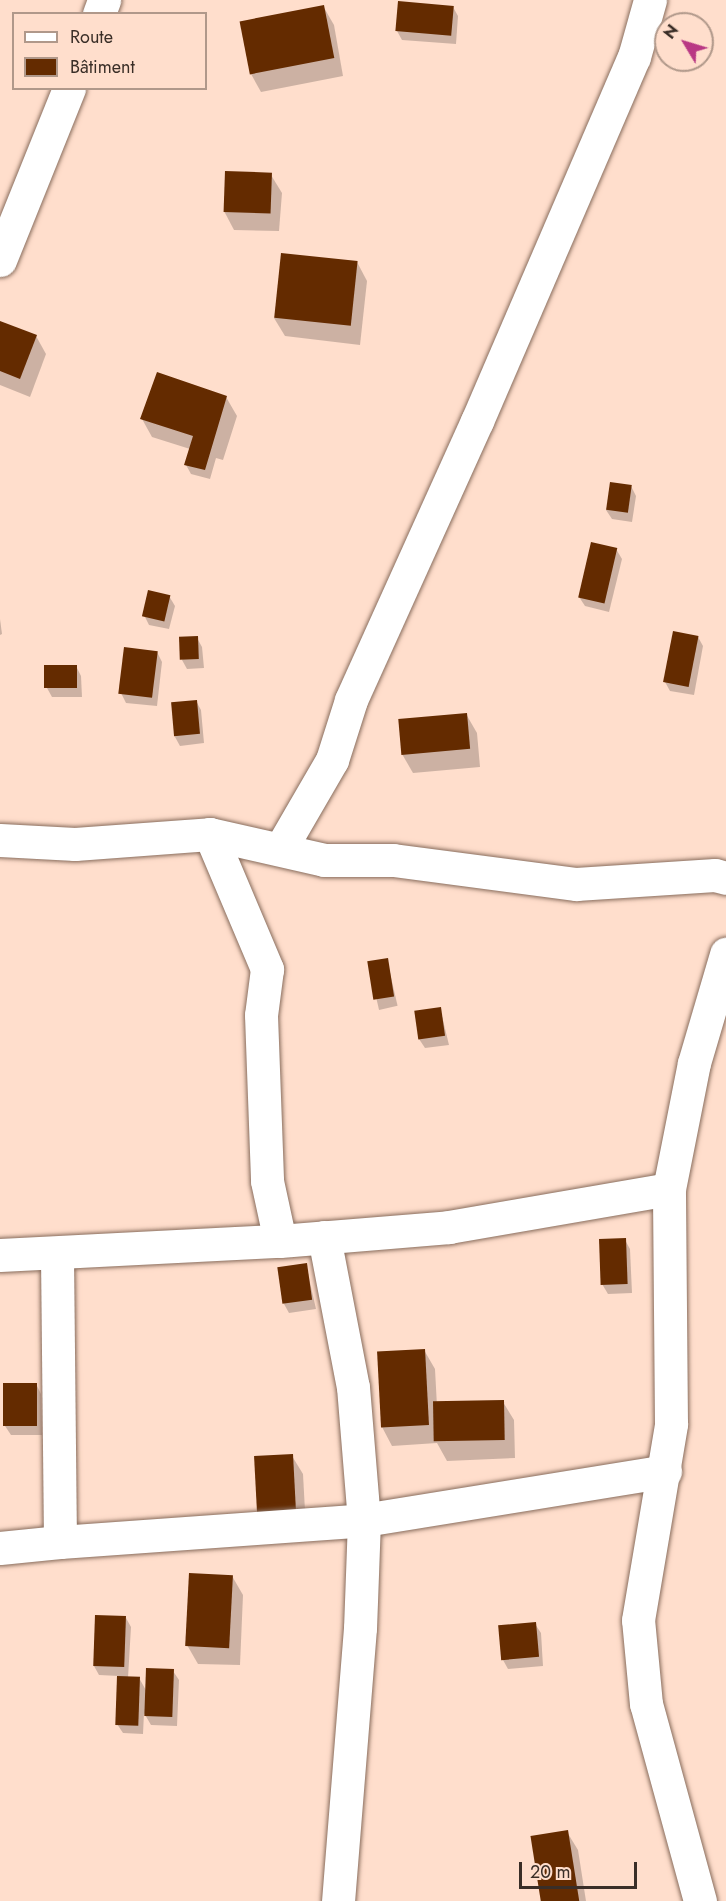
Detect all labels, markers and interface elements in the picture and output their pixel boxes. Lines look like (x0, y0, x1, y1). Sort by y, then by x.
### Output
legend (12, 12, 207, 90)
north arrow (654, 12, 714, 72)
text: N (658, 20, 684, 44)
text: Route (70, 24, 113, 50)
text: Bâtiment (70, 54, 135, 80)
scale bar (522, 1850, 640, 1888)
text: 20 m (530, 1859, 570, 1885)

